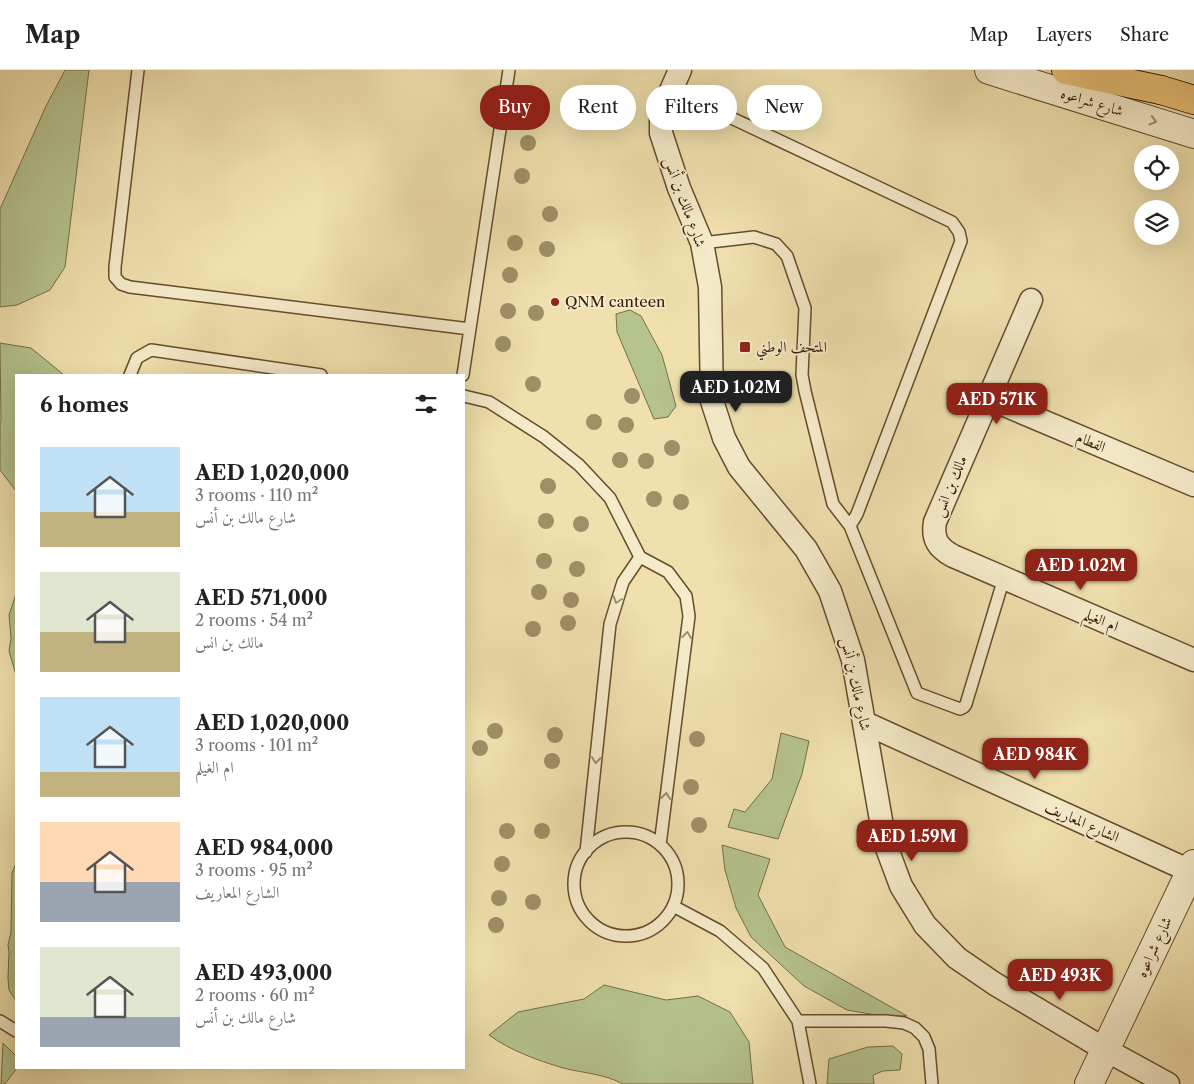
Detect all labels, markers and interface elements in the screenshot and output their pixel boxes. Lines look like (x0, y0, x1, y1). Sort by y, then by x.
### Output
text: Map (25, 20, 80, 49)
text: Map (970, 24, 1008, 46)
text: Layers (1036, 24, 1092, 46)
text: Share (1120, 24, 1169, 46)
street label: شارع شراعوه (1057, 83, 1126, 124)
chip: Buy (480, 85, 550, 130)
chip: Rent (560, 85, 636, 130)
chip: Filters (646, 85, 737, 130)
chip: New (747, 85, 822, 130)
one-way arrow (1148, 116, 1156, 126)
map controls (1134, 145, 1179, 245)
button: locate (1134, 145, 1179, 190)
street label: شارع مالك بن أنس (657, 154, 712, 251)
button: layers (1134, 200, 1179, 245)
place label: QNM canteen (565, 292, 666, 311)
marker: QNM canteen (549, 296, 561, 308)
place label: المتحف الوطني (756, 337, 827, 361)
marker: المتحف الوطني (738, 340, 752, 354)
pin: AED 1.02M (679, 370, 793, 413)
text: AED 1.02M (691, 377, 781, 397)
pin: AED 571K (945, 382, 1049, 425)
text: AED 571K (957, 389, 1037, 409)
icon: filters (412, 390, 440, 418)
text: 6 homes (40, 392, 129, 417)
street label: الفطام (1072, 427, 1109, 460)
street label: مالك بن انس (928, 452, 972, 520)
text: AED 1,020,000 (195, 460, 349, 485)
icon: home (80, 467, 140, 527)
text: 3 rooms · 110 m² (195, 485, 318, 505)
text: شارع مالك بن أنس (195, 507, 296, 527)
pin: AED 1.02M (1024, 548, 1138, 591)
text: AED 1.02M (1036, 555, 1126, 575)
text: AED 571,000 (195, 585, 328, 610)
icon: home (80, 592, 140, 652)
one-way arrow (613, 595, 623, 603)
street label: ام الغيلم (1078, 604, 1122, 641)
text: 2 rooms · 54 m² (195, 610, 313, 630)
one-way arrow (681, 631, 692, 639)
text: مالك بن انس (195, 632, 264, 652)
street label: شارع مالك بن أنس (833, 635, 877, 733)
text: AED 1,020,000 (195, 710, 349, 735)
icon: home (80, 717, 140, 777)
text: 3 rooms · 101 m² (195, 735, 318, 755)
pin: AED 984K (983, 738, 1087, 780)
text: AED 984K (993, 744, 1077, 764)
text: ام الغيلم (195, 757, 234, 777)
one-way arrow (590, 757, 601, 765)
one-way arrow (661, 792, 671, 800)
street label: الشارع المعاريف (1041, 797, 1122, 850)
pin: AED 1.59M (855, 820, 969, 862)
text: AED 1.59M (868, 826, 956, 846)
text: AED 984,000 (195, 835, 333, 860)
icon: home (80, 842, 140, 902)
text: 3 rooms · 95 m² (195, 860, 313, 880)
text: الشارع المعاريف (195, 882, 279, 902)
street label: شارع شراعوه (1131, 913, 1179, 982)
pin: AED 493K (1008, 958, 1112, 1001)
text: AED 493,000 (195, 960, 332, 985)
text: AED 493K (1019, 965, 1101, 985)
icon: home (80, 967, 140, 1027)
text: 2 rooms · 60 m² (195, 985, 315, 1005)
text: شارع مالك بن أنس (195, 1007, 296, 1027)

